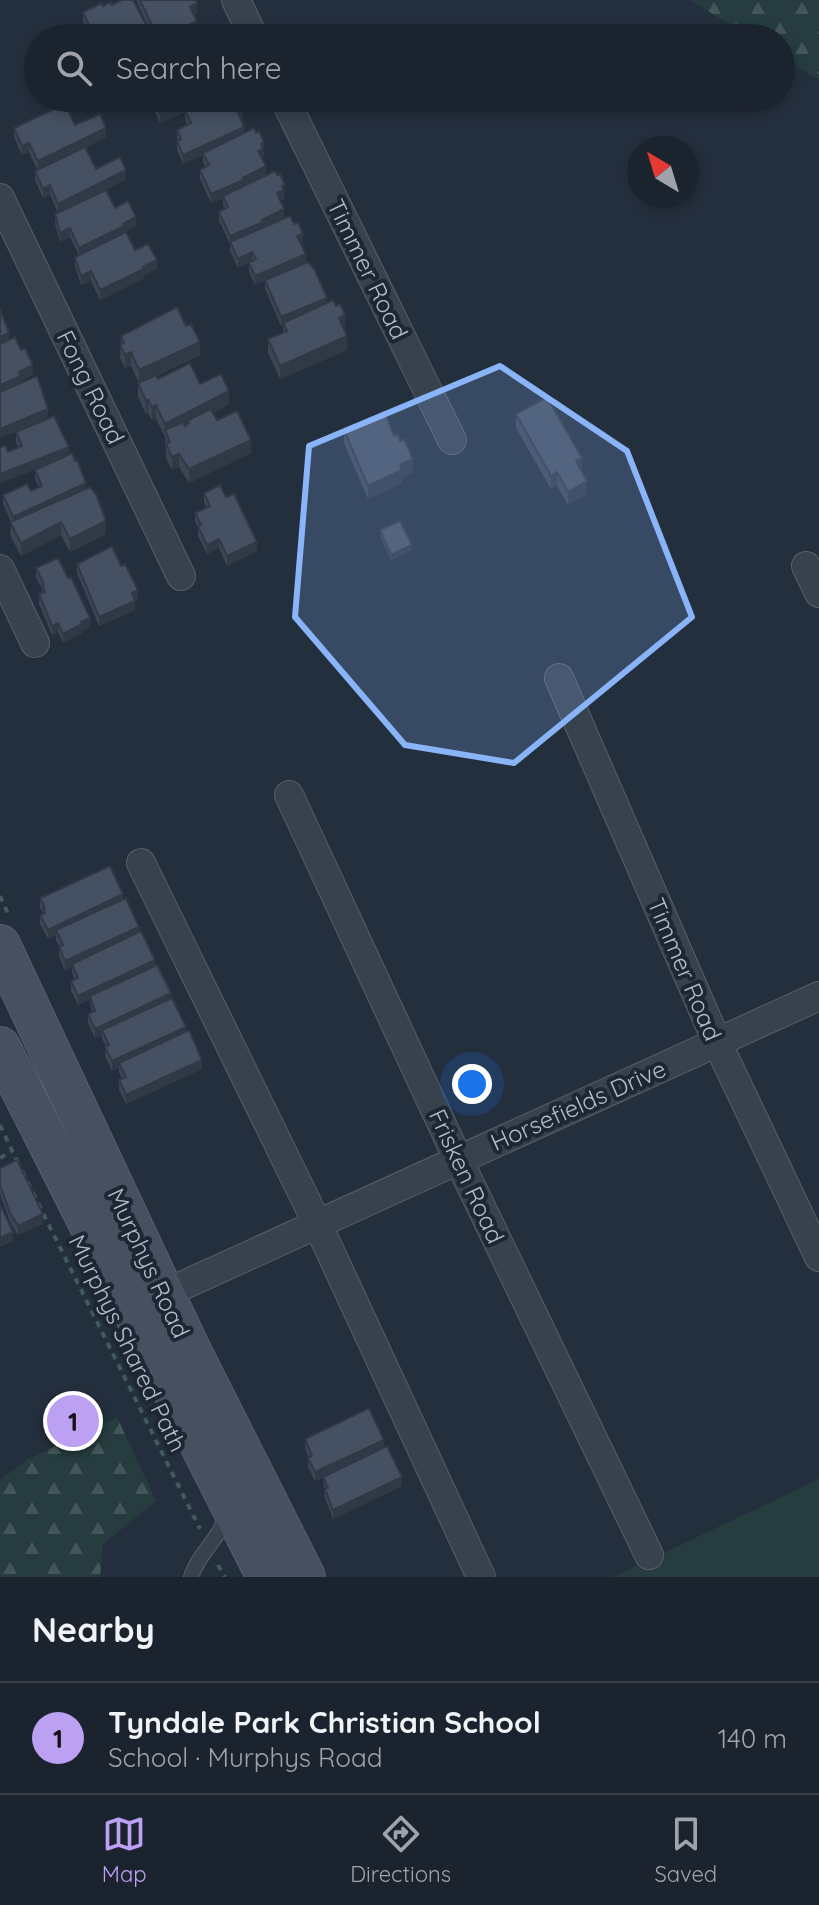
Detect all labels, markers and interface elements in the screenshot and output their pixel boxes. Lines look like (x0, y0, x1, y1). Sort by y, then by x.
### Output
search box (24, 24, 795, 112)
icon: search (52, 46, 96, 90)
text: Search here (116, 49, 282, 87)
north arrow (627, 136, 699, 208)
street label: Timmer Road (321, 194, 415, 344)
street label: Fong Road (51, 325, 131, 449)
street label: Timmer Road (641, 893, 729, 1045)
street label: Horsefields Drive (486, 1053, 670, 1157)
your location (452, 1064, 492, 1104)
street label: Frisken Road (423, 1104, 511, 1248)
street label: Murphys Road (101, 1183, 197, 1343)
street label: Murphys Shared Path (62, 1230, 194, 1456)
pin: 1 (47, 1391, 99, 1451)
text: Nearby (32, 1608, 155, 1651)
text: Tyndale Park Christian School (108, 1703, 541, 1741)
text: 1 (53, 1722, 63, 1755)
text: 140 m (718, 1722, 787, 1755)
text: School · Murphys Road (108, 1741, 383, 1774)
tab: Map (102, 1812, 147, 1888)
tab: Directions (350, 1812, 451, 1888)
tab: Saved (654, 1812, 717, 1888)

